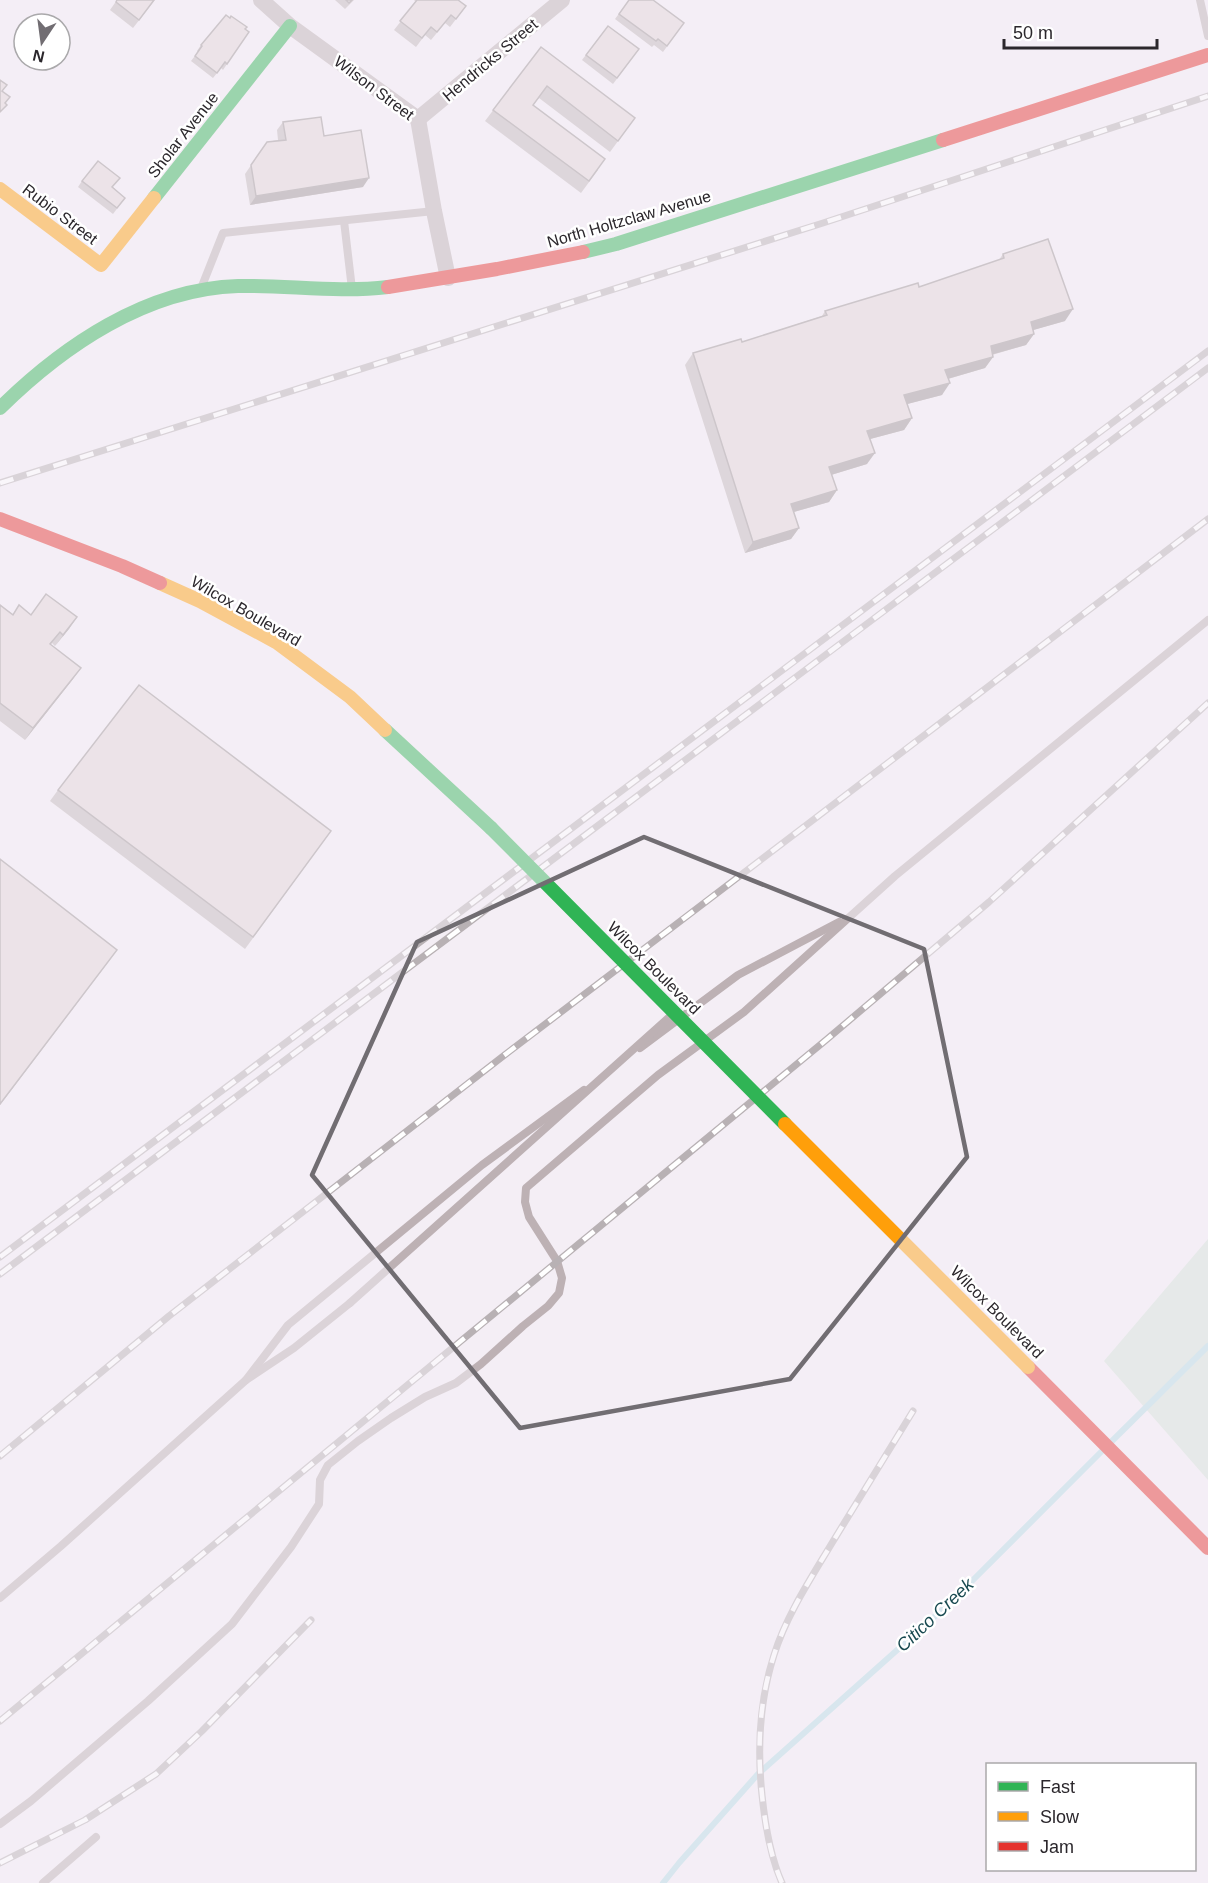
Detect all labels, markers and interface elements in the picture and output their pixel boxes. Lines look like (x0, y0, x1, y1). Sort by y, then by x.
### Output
north arrow (12, 12, 72, 72)
scale bar (1004, 12, 1157, 50)
street label: Hendricks Street (439, 15, 541, 105)
text: 50 m (1013, 23, 1053, 43)
text: N (31, 47, 46, 66)
street label: Wilson Street (331, 53, 418, 124)
street label: Sholar Avenue (144, 89, 222, 181)
street label: Rubio Street (19, 180, 101, 248)
street label: North Holtzclaw Avenue (545, 187, 713, 251)
street label: Wilcox Boulevard (188, 573, 304, 649)
street label: Wilcox Boulevard (604, 918, 704, 1018)
street label: Wilcox Boulevard (947, 1262, 1047, 1362)
water label: Citico Creek (892, 1574, 978, 1656)
legend (986, 1763, 1196, 1871)
text: Fast (1040, 1777, 1075, 1797)
text: Slow (1040, 1807, 1080, 1827)
text: Jam (1040, 1837, 1074, 1857)

